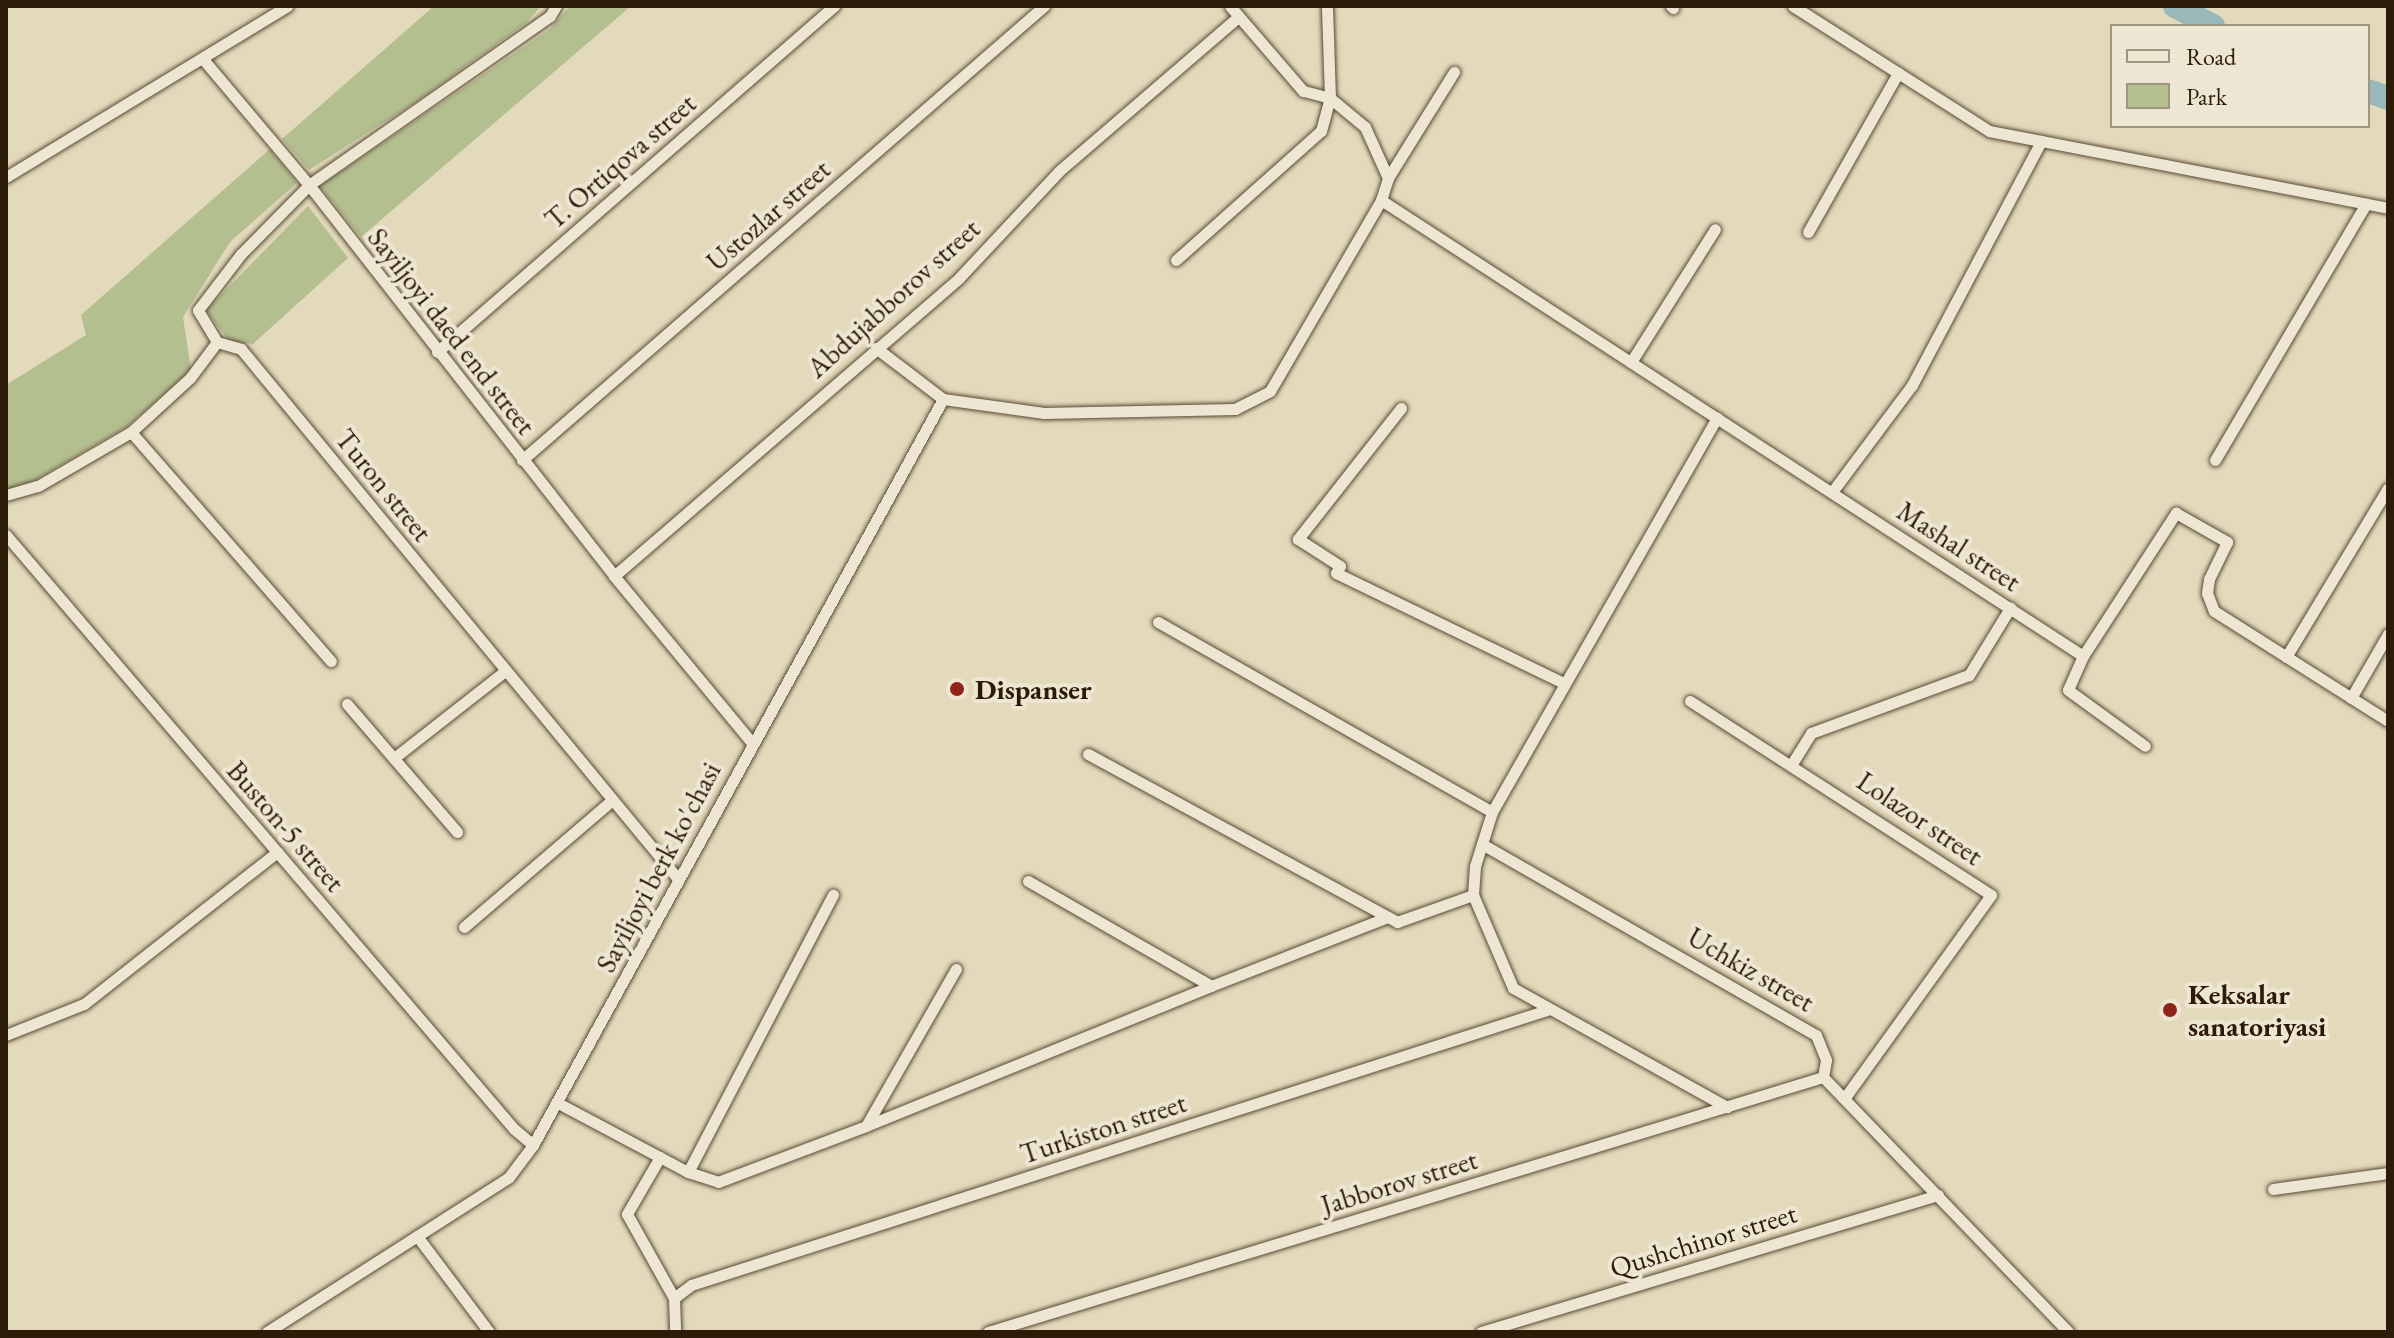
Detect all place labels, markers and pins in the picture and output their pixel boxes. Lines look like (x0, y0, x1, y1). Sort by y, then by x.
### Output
place label: Dispanser (975, 672, 1092, 706)
marker: Dispanser (946, 678, 968, 700)
place label: Keksalar sanatoriyasi (2188, 977, 2326, 1043)
marker: Keksalar sanatoriyasi (2159, 999, 2181, 1021)

